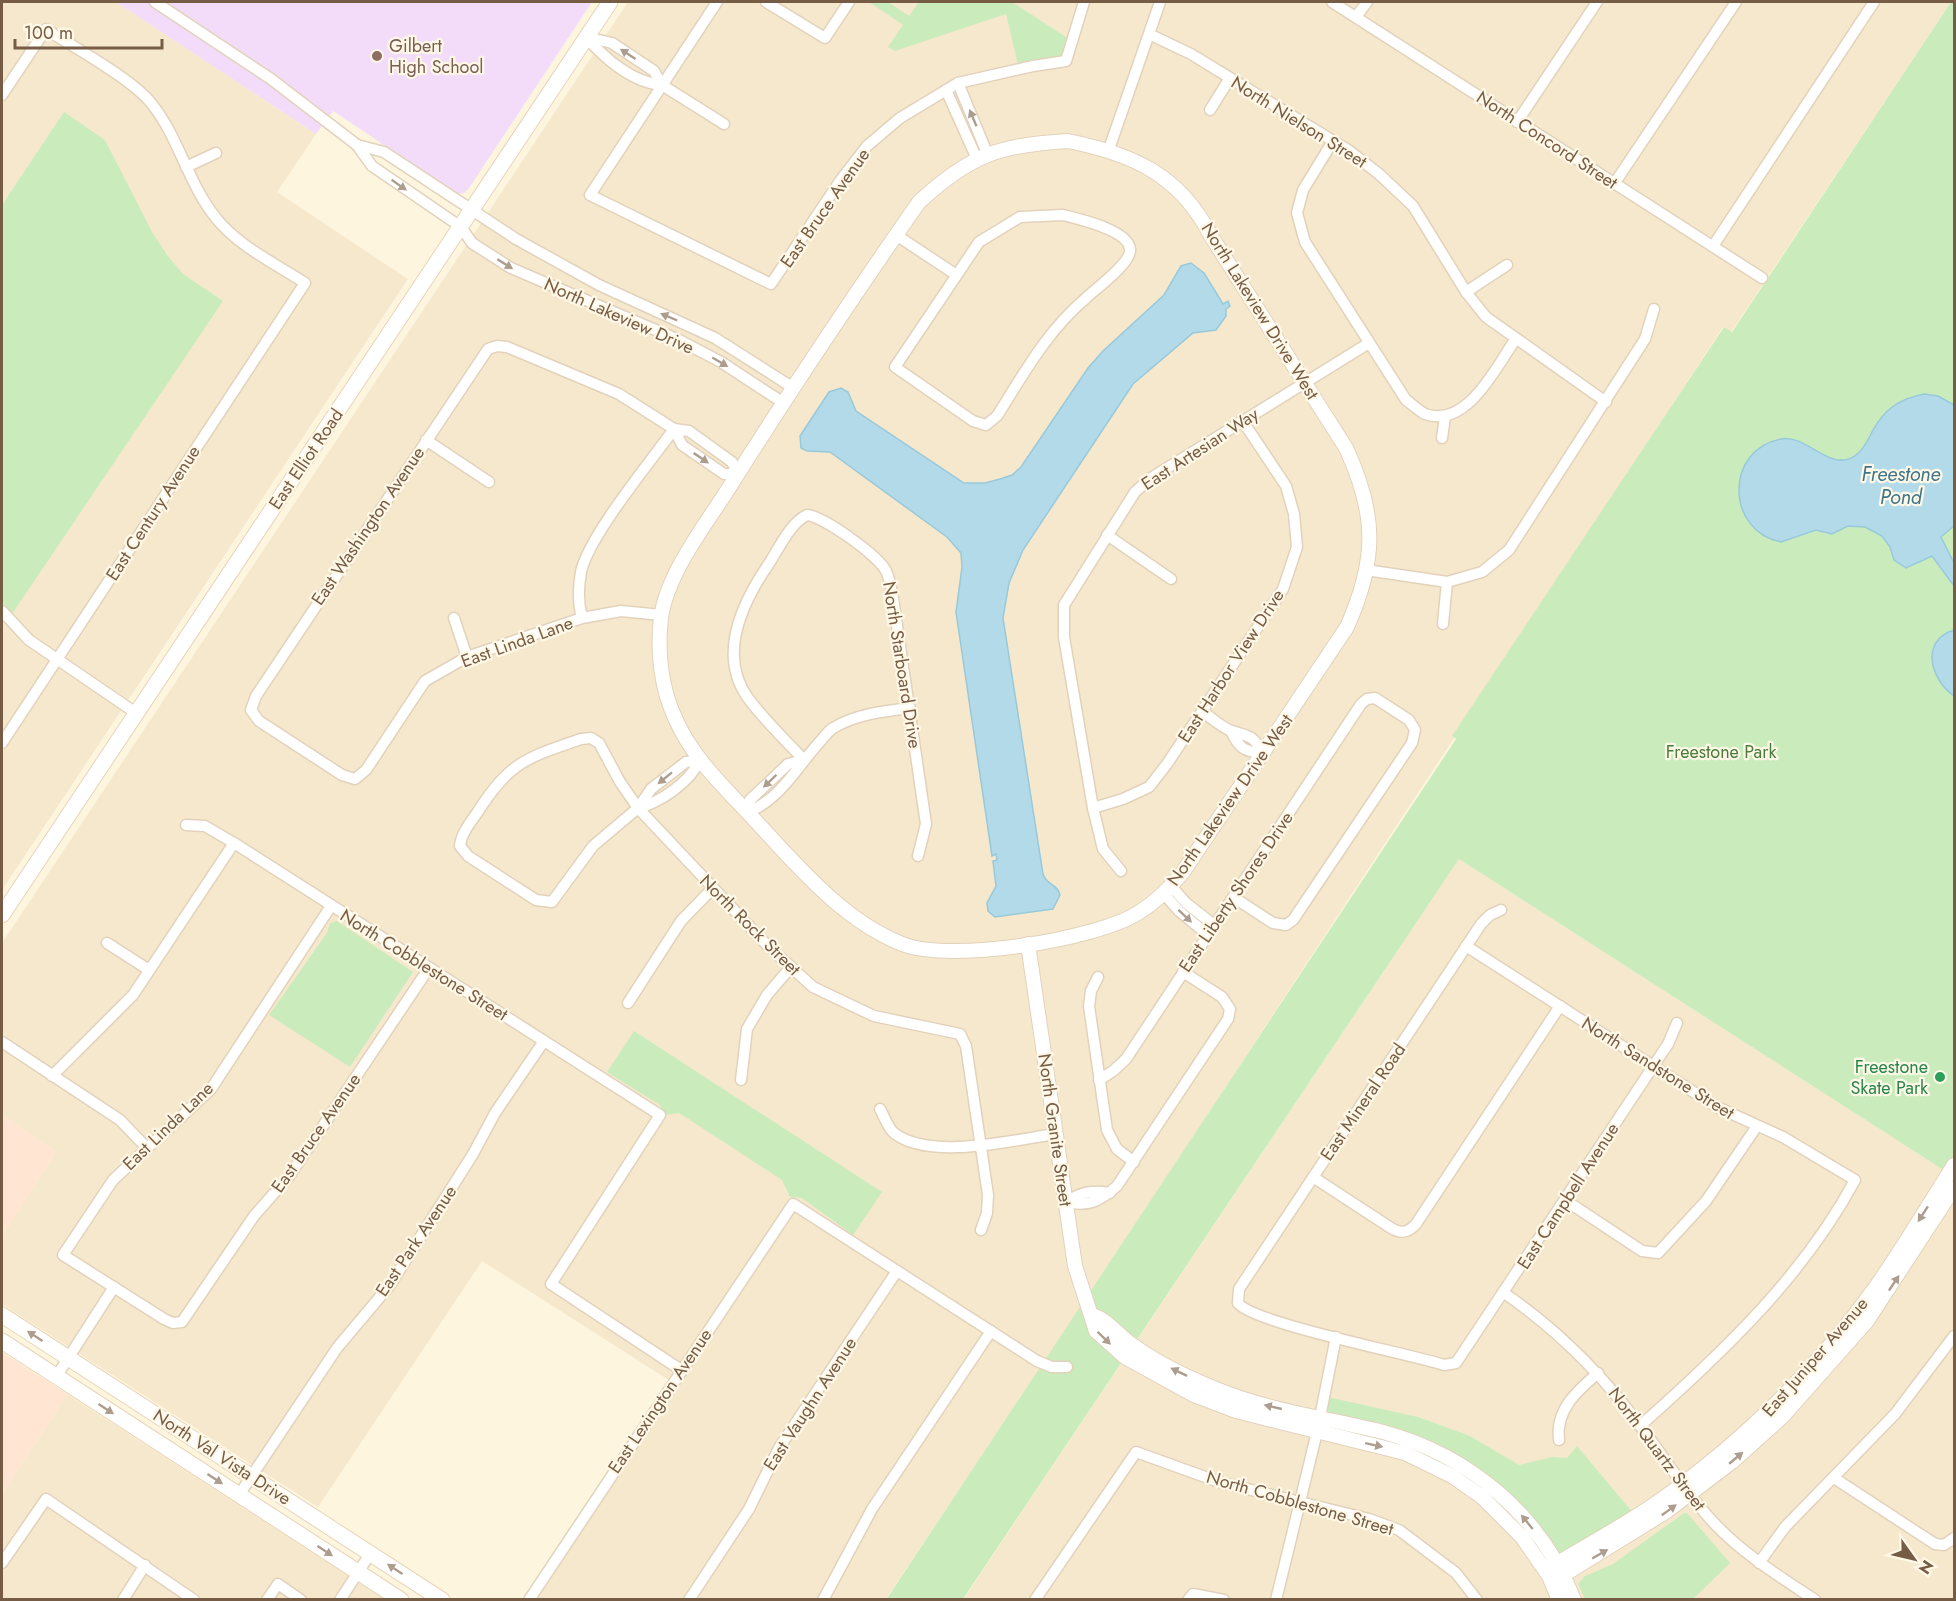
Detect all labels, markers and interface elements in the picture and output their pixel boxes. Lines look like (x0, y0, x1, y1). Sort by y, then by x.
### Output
scale bar (15, 12, 162, 50)
text: 100 m (24, 20, 73, 46)
place label: Gilbert High School (389, 33, 483, 80)
marker: Gilbert High School (370, 49, 384, 63)
one-way arrow (620, 49, 636, 60)
street label: North Nielson Street (1226, 70, 1373, 175)
street label: North Concord Street (1471, 84, 1623, 196)
one-way arrow (968, 109, 978, 127)
street label: East Bruce Avenue (774, 143, 876, 273)
one-way arrow (391, 179, 407, 191)
street label: North Lakeview Drive West (1195, 217, 1326, 405)
one-way arrow (497, 258, 513, 269)
street label: North Lakeview Drive (540, 271, 698, 361)
one-way arrow (659, 312, 677, 322)
one-way arrow (712, 357, 728, 368)
street label: East Artesian Way (1136, 401, 1264, 497)
street label: East Elliot Road (263, 403, 349, 515)
street label: East Century Avenue (99, 440, 207, 586)
street label: East Washington Avenue (305, 441, 431, 611)
one-way arrow (693, 452, 709, 463)
water label: Freestone Pond (1862, 460, 1940, 512)
street label: North Starboard Drive (876, 580, 928, 750)
street label: East Harbor View Drive (1172, 584, 1290, 748)
street label: East Linda Lane (457, 610, 577, 674)
street label: North Lakeview Drive West (1161, 708, 1300, 891)
park label: Freestone Park (1666, 739, 1776, 765)
one-way arrow (657, 771, 673, 784)
one-way arrow (764, 773, 778, 787)
street label: East Liberty Shores Drive (1172, 807, 1300, 977)
street label: North Rock Street (693, 868, 807, 982)
street label: North Cobblestone Street (335, 903, 514, 1028)
one-way arrow (1177, 909, 1192, 923)
street label: North Sandstone Street (1577, 1010, 1740, 1126)
street label: East Mineral Road (1314, 1038, 1412, 1166)
street label: North Granite Street (1031, 1052, 1079, 1209)
place label: Freestone Skate Park (1850, 1054, 1928, 1101)
street label: East Bruce Avenue (265, 1068, 367, 1198)
marker: Freestone Skate Park (1933, 1070, 1947, 1084)
street label: East Linda Lane (117, 1076, 219, 1176)
street label: East Campbell Avenue (1511, 1118, 1625, 1274)
street label: East Park Avenue (369, 1180, 463, 1302)
one-way arrow (1917, 1206, 1928, 1223)
one-way arrow (1888, 1275, 1900, 1291)
street label: East Juniper Avenue (1756, 1292, 1874, 1422)
street label: East Lexington Avenue (602, 1323, 718, 1479)
one-way arrow (27, 1331, 43, 1342)
one-way arrow (1097, 1331, 1111, 1345)
street label: East Vaughn Avenue (757, 1332, 863, 1476)
one-way arrow (1171, 1368, 1188, 1377)
street label: North Quartz Street (1602, 1382, 1712, 1517)
one-way arrow (1264, 1401, 1282, 1411)
one-way arrow (97, 1403, 114, 1414)
street label: North Val Vista Drive (148, 1403, 296, 1511)
one-way arrow (1365, 1440, 1383, 1450)
one-way arrow (1728, 1452, 1743, 1465)
street label: North Cobblestone Street (1203, 1464, 1397, 1542)
one-way arrow (207, 1474, 223, 1485)
one-way arrow (1660, 1504, 1676, 1516)
one-way arrow (1521, 1514, 1534, 1530)
north arrow (1884, 1529, 1944, 1589)
one-way arrow (317, 1545, 334, 1556)
one-way arrow (1592, 1549, 1609, 1559)
text: N (1913, 1555, 1939, 1579)
one-way arrow (387, 1564, 403, 1575)

